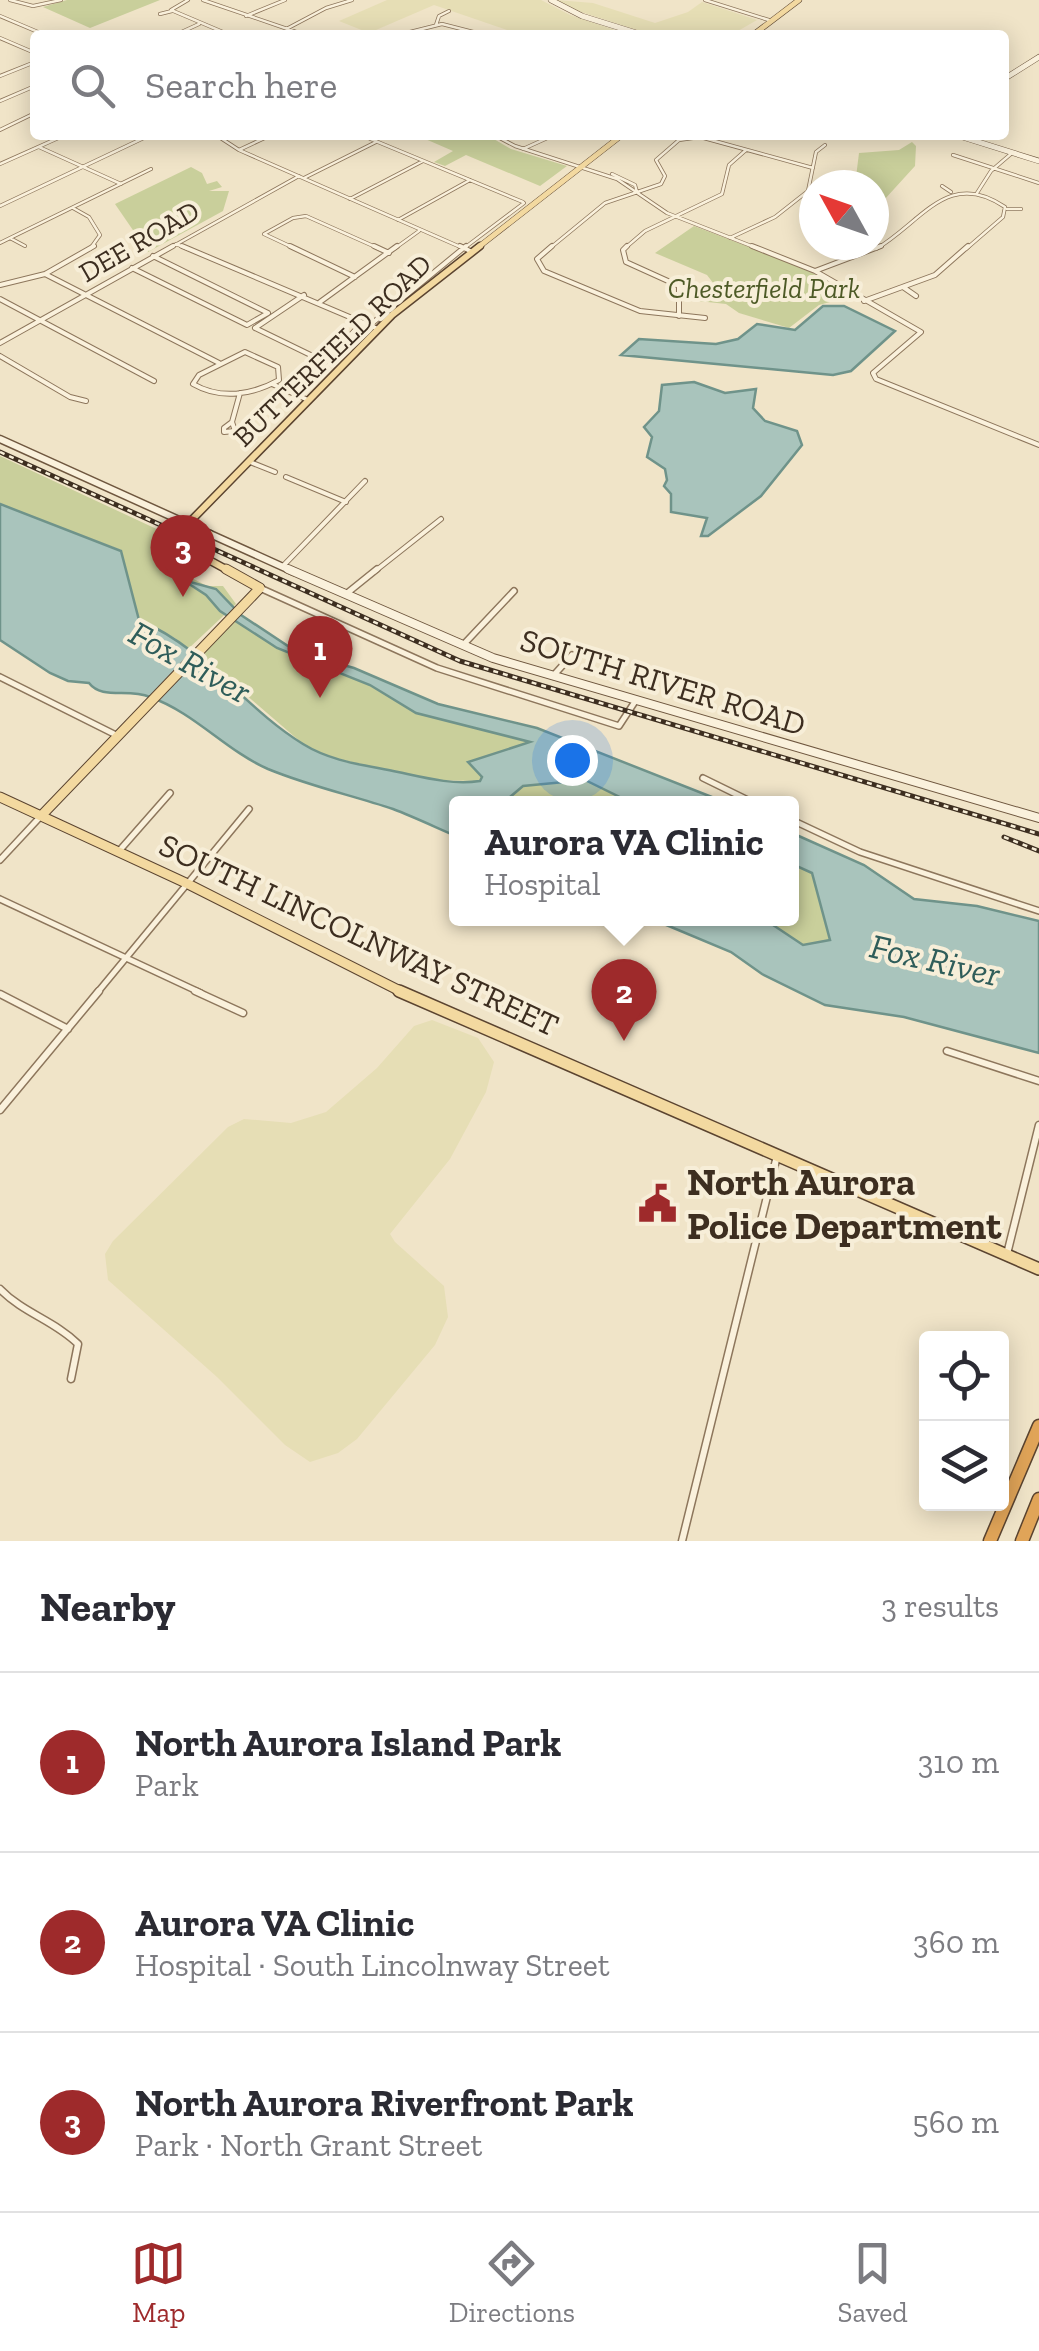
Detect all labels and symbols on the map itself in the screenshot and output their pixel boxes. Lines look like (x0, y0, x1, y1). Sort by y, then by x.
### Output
north arrow (799, 170, 889, 260)
street label: DEE ROAD (73, 194, 205, 289)
street label: BUTTERFIELD ROAD (227, 247, 438, 453)
park label: Chesterfield Park (668, 272, 860, 305)
pin: 3 (150, 514, 216, 597)
water label: Fox River (122, 612, 259, 713)
pin: 1 (288, 616, 352, 698)
street label: SOUTH RIVER ROAD (516, 621, 810, 743)
your location (547, 735, 598, 786)
street label: SOUTH LINCOLNWAY STREET (153, 826, 565, 1044)
water label: Fox River (866, 925, 1005, 996)
pin: 2 (592, 958, 656, 1041)
place label: North Aurora Police Department (687, 1159, 1002, 1249)
public building icon: North Aurora Police Department (636, 1183, 678, 1225)

